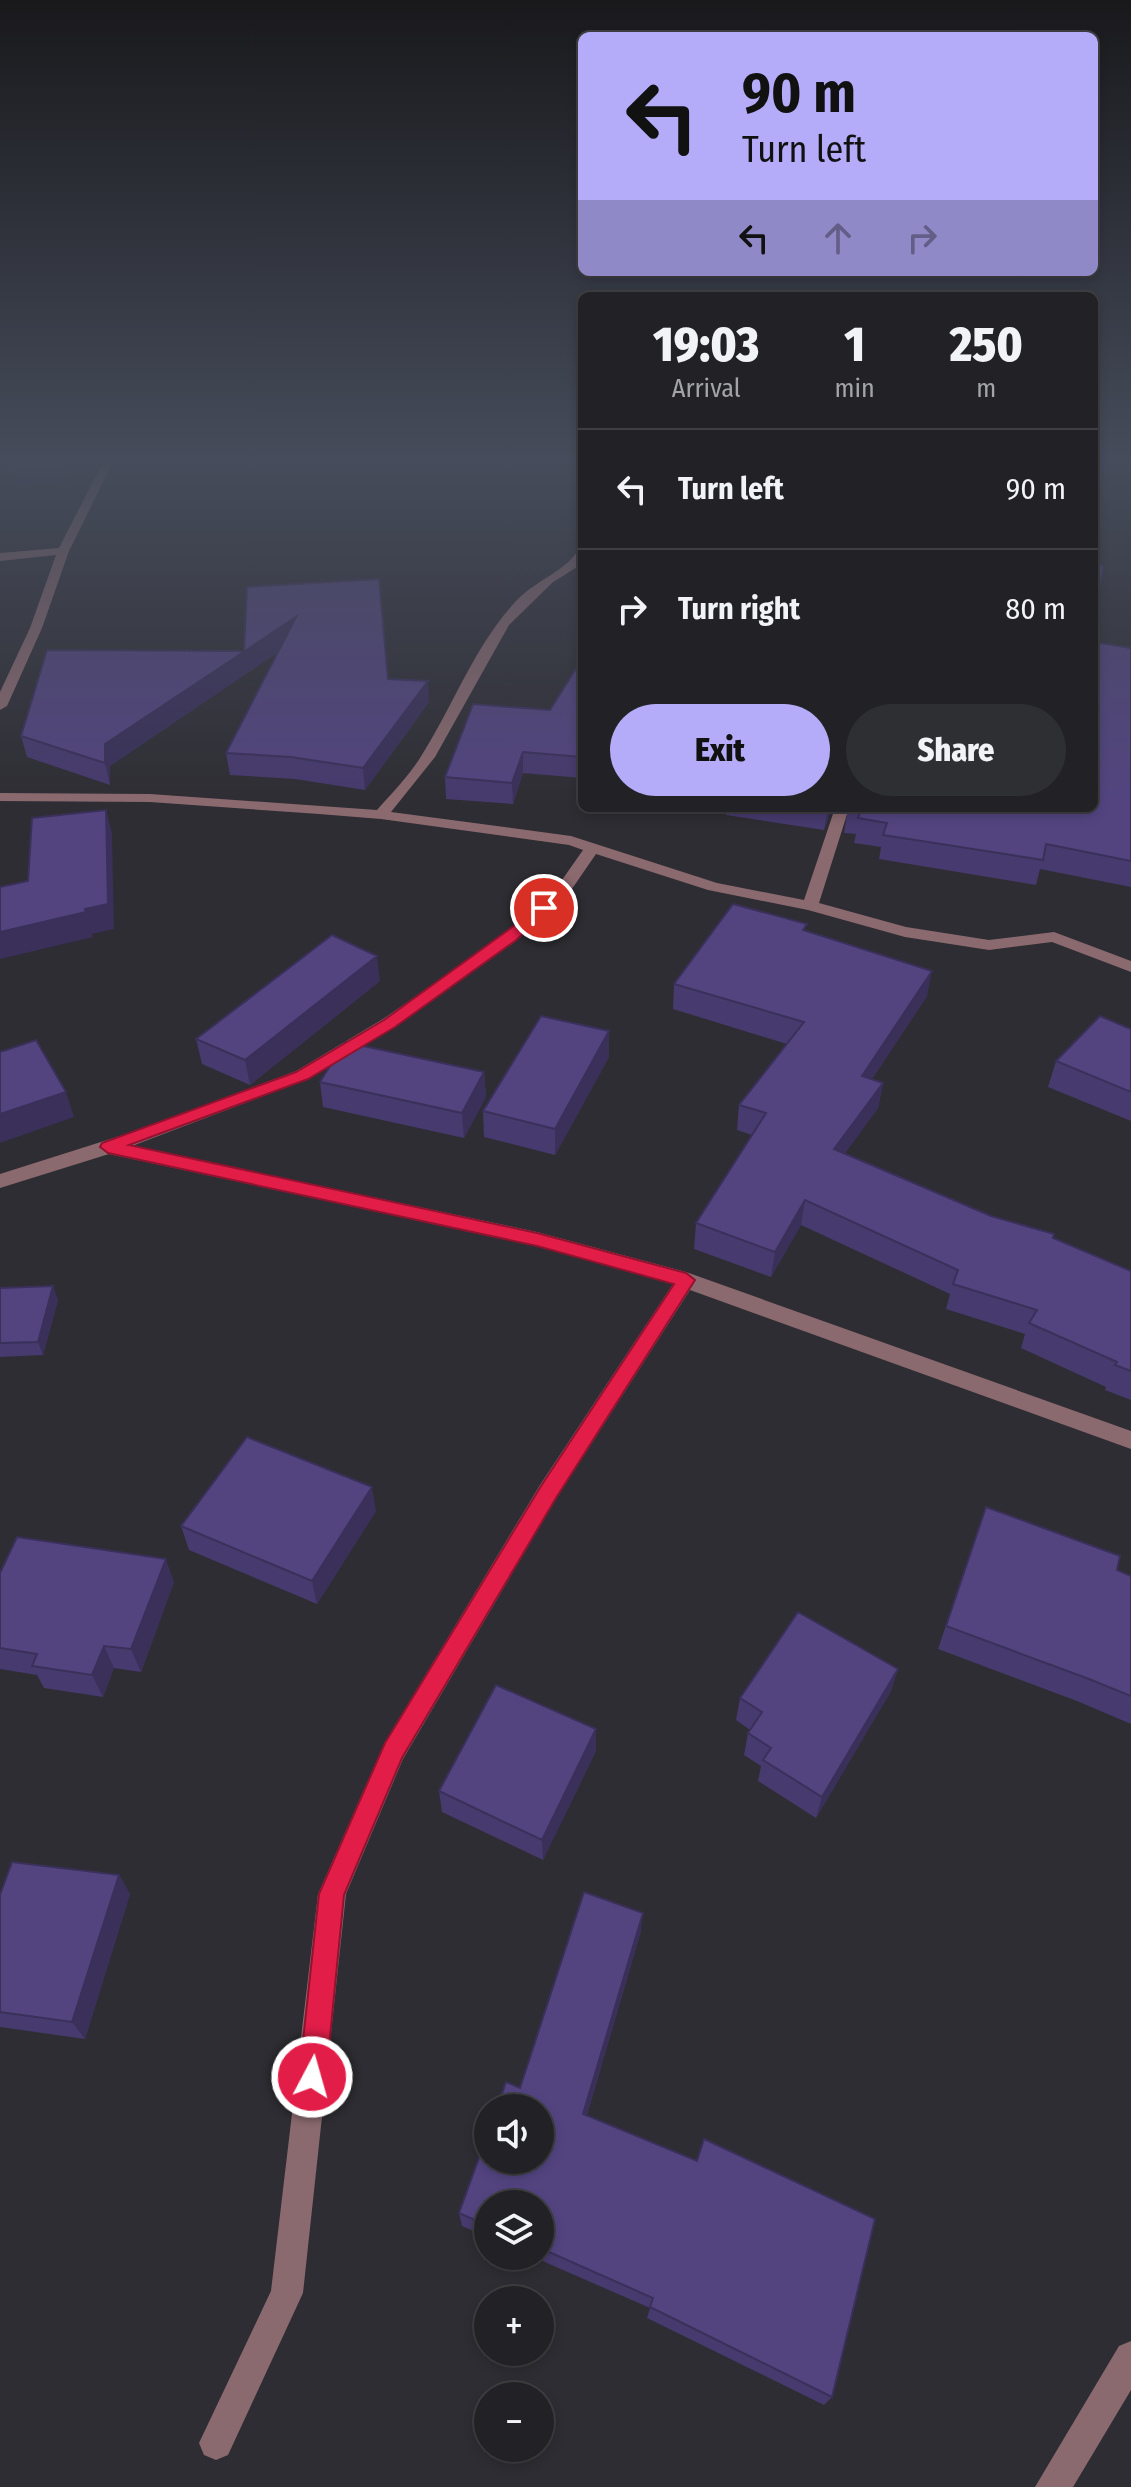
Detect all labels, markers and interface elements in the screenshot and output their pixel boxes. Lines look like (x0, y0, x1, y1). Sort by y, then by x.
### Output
text: 90 m (742, 60, 856, 127)
icon: left (610, 64, 714, 168)
text: Turn left (742, 128, 866, 172)
icon: left (732, 216, 776, 260)
icon: ahead (816, 216, 860, 260)
icon: right (900, 216, 944, 260)
text: 19:03 (653, 316, 759, 374)
text: 1 (844, 316, 865, 374)
text: 250 (950, 316, 1023, 374)
text: Arrival (672, 373, 741, 404)
text: min (834, 373, 875, 404)
text: m (976, 373, 996, 404)
icon: left (610, 467, 654, 511)
text: Turn left (678, 471, 784, 507)
text: 90 m (1006, 471, 1066, 507)
icon: right (610, 587, 654, 631)
text: Turn right (678, 591, 800, 627)
text: 80 m (1005, 591, 1066, 627)
button: Exit (610, 704, 830, 796)
button: Share (846, 704, 1066, 796)
pin (510, 874, 578, 942)
icon: arrive (522, 886, 566, 930)
position arrow (270, 2035, 354, 2119)
map controls (474, 2094, 554, 2462)
button: sound (474, 2094, 554, 2174)
button: layers (474, 2190, 554, 2270)
button: + (474, 2286, 554, 2366)
button: − (474, 2382, 554, 2462)

